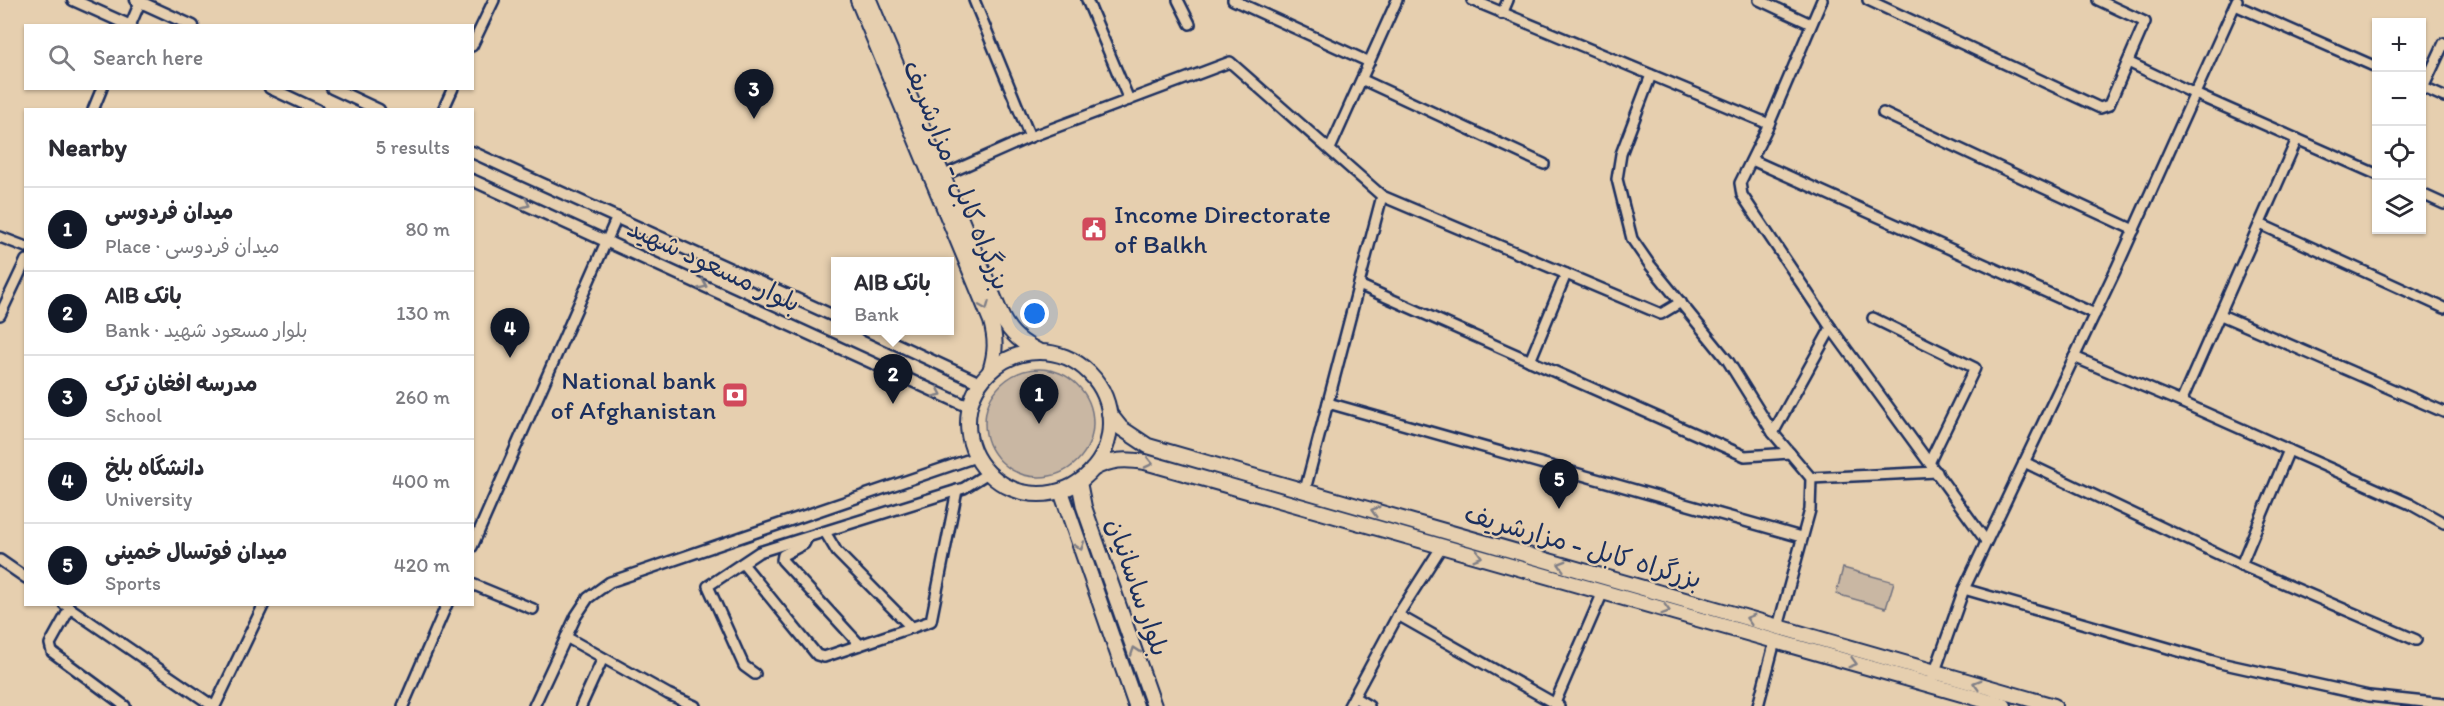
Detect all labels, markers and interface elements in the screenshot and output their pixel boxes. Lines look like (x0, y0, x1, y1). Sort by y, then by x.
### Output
map controls (2372, 18, 2426, 234)
button: + (2372, 18, 2426, 72)
search box (24, 24, 474, 90)
icon: search (45, 41, 78, 74)
text: Search here (93, 44, 203, 71)
street label: بزرگراه کابل - مزارشریف (896, 55, 1018, 295)
pin: 3 (734, 70, 774, 119)
button: − (2372, 72, 2426, 126)
button: locate (2372, 126, 2426, 180)
text: Nearby (48, 131, 127, 163)
text: 5 results (376, 135, 450, 159)
button: layers (2372, 180, 2426, 234)
one-way arrow (519, 197, 530, 209)
text: میدان فردوسی (105, 198, 233, 225)
place label: Income Directorate of Balkh (1114, 198, 1331, 260)
street label: بلوار مسعود شهید (622, 211, 806, 320)
public building icon: Income Directorate of Balkh (1079, 214, 1109, 244)
text: 1 (63, 217, 72, 241)
text: 80 m (405, 217, 450, 241)
text: Place · میدان فردوسی (105, 234, 280, 258)
popup (831, 257, 954, 335)
text: AIB بانک (854, 269, 931, 296)
one-way arrow (697, 278, 708, 290)
text: AIB بانک (105, 282, 182, 309)
your location (1020, 299, 1049, 328)
one-way arrow (978, 300, 990, 311)
text: 2 (62, 301, 73, 325)
text: 130 m (396, 301, 450, 325)
text: Bank (854, 302, 899, 326)
pin: 4 (490, 308, 530, 358)
text: Bank · بلوار مسعود شهید (105, 318, 308, 342)
pin: 2 (874, 354, 912, 404)
place label: National bank of Afghanistan (550, 364, 717, 426)
text: مدرسه افغان ترک (105, 370, 258, 397)
pin: 1 (1020, 374, 1058, 424)
bank icon: National bank of Afghanistan (720, 380, 750, 410)
text: 3 (62, 385, 73, 409)
text: 260 m (395, 385, 450, 409)
one-way arrow (931, 385, 942, 397)
text: School (105, 403, 162, 427)
text: دانشگاه بلخ (105, 454, 204, 481)
one-way arrow (1144, 456, 1154, 469)
pin: 5 (1540, 460, 1578, 509)
text: 4 (61, 469, 74, 493)
text: 400 m (392, 469, 450, 493)
text: University (105, 487, 192, 511)
street label: بزرگراه کابل - مزارشریف (1461, 497, 1705, 595)
one-way arrow (1370, 506, 1381, 518)
street label: بلوار ساسانیان (1099, 514, 1177, 660)
text: میدان فوتسال خمینی (105, 538, 287, 565)
one-way arrow (1072, 540, 1085, 551)
one-way arrow (1472, 549, 1483, 561)
text: 5 (62, 553, 73, 577)
text: 420 m (394, 553, 450, 577)
one-way arrow (1557, 560, 1568, 572)
text: Sports (105, 571, 161, 595)
one-way arrow (1660, 603, 1671, 615)
one-way arrow (1745, 614, 1756, 626)
one-way arrow (1130, 646, 1143, 657)
one-way arrow (1847, 656, 1858, 668)
one-way arrow (1972, 679, 1982, 692)

